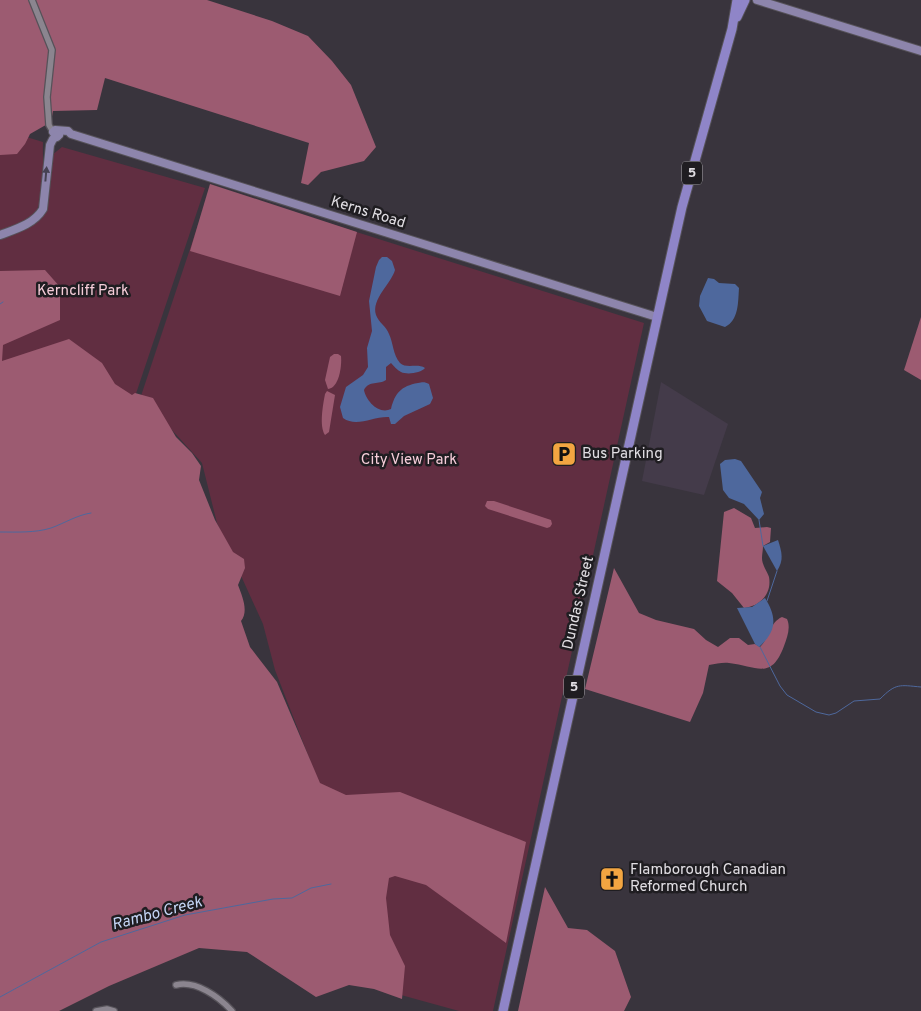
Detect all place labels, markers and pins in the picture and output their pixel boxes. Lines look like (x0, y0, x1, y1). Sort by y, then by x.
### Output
parking icon: Bus Parking (551, 441, 577, 467)
place label: Bus Parking (582, 445, 663, 464)
place label: Flamborough Canadian Reformed Church (630, 861, 786, 897)
church icon: Flamborough Canadian Reformed Church (599, 866, 625, 892)

